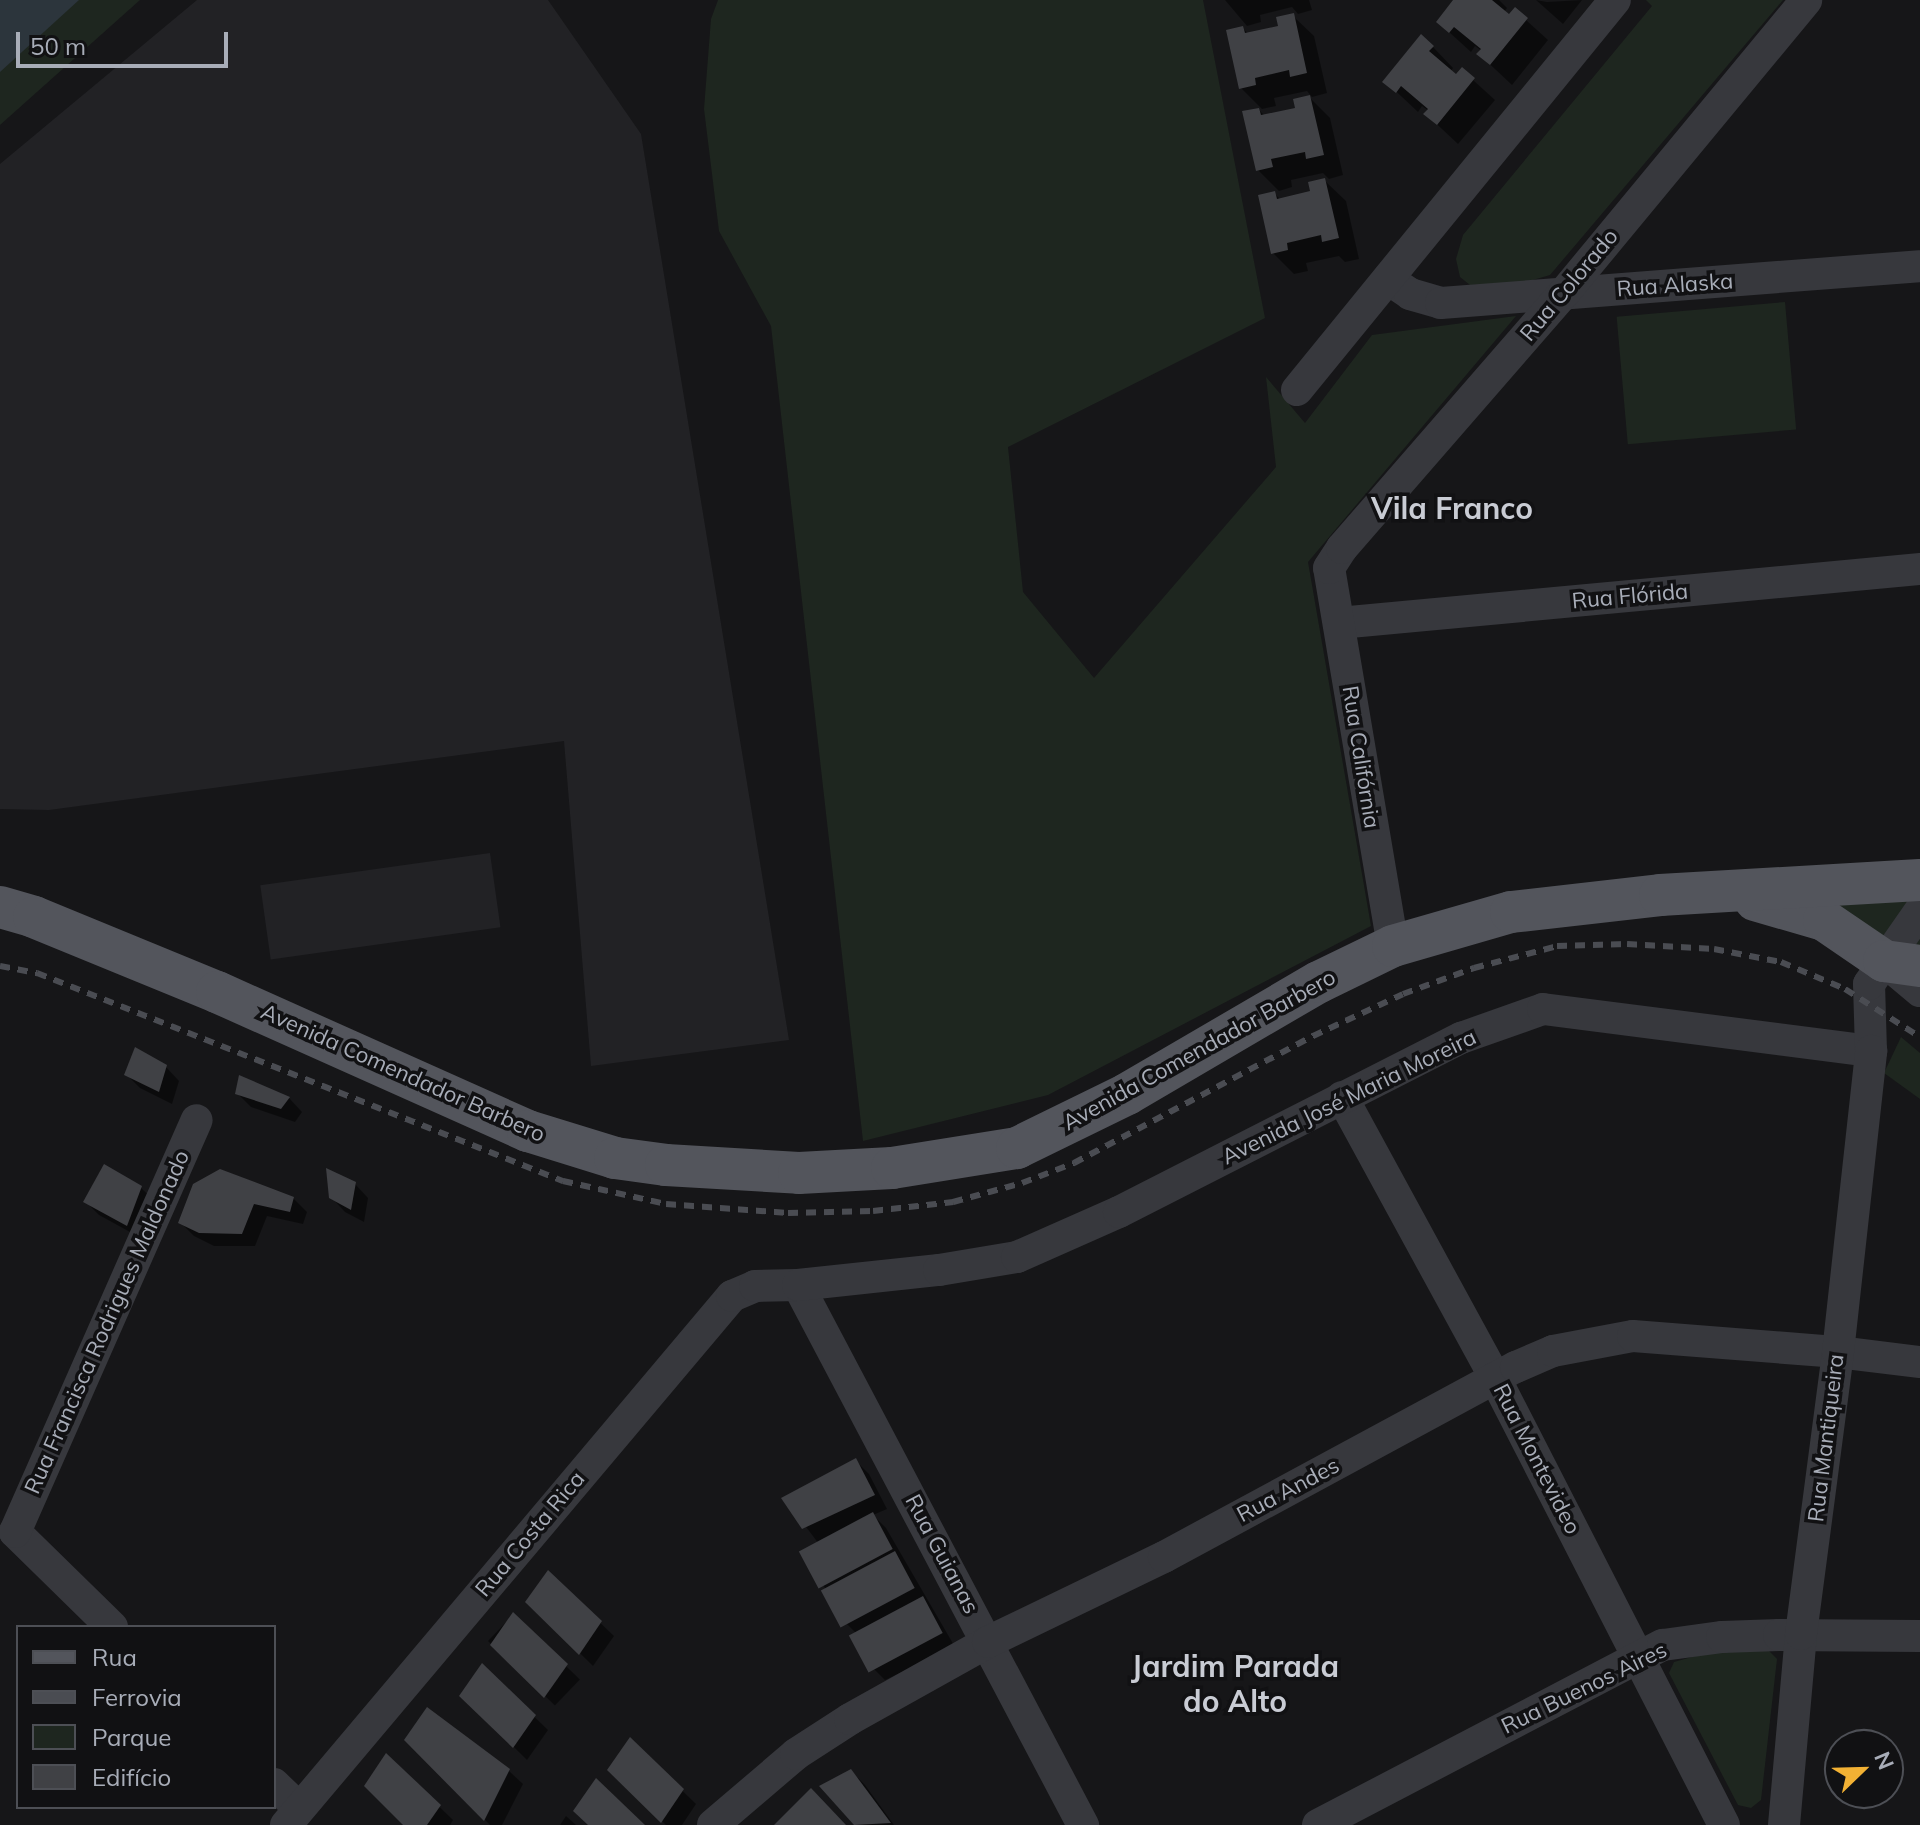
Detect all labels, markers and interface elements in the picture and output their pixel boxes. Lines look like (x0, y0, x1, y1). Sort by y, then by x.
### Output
scale bar (20, 16, 232, 66)
text: 50 m (30, 31, 86, 61)
street label: Rua Colorado (1514, 224, 1624, 346)
street label: Rua Alaska (1616, 268, 1734, 302)
district label: Vila Franco (1371, 490, 1533, 526)
street label: Rua Flórida (1571, 578, 1689, 614)
street label: Rua Califórnia (1337, 684, 1385, 830)
street label: Avenida Comendador Barbero (1058, 964, 1340, 1136)
street label: Avenida Comendador Barbero (257, 998, 549, 1148)
street label: Avenida José Maria Moreira (1218, 1024, 1480, 1170)
street label: Rua Francisca Rodrigues Maldonado (19, 1146, 195, 1498)
street label: Rua Mantiqueira (1803, 1353, 1849, 1523)
street label: Rua Montevideo (1488, 1379, 1586, 1539)
street label: Rua Andes (1232, 1452, 1344, 1528)
street label: Rua Costa Rica (470, 1466, 590, 1602)
street label: Rua Guianas (900, 1490, 984, 1618)
legend (16, 1625, 276, 1809)
street label: Rua Buenos Aires (1497, 1637, 1671, 1739)
text: Rua (92, 1642, 137, 1672)
district label: Jardim Parada do Alto (1131, 1648, 1339, 1718)
text: Ferrovia (92, 1682, 182, 1712)
text: Parque (92, 1722, 171, 1752)
north arrow (1824, 1729, 1904, 1809)
text: N (1868, 1747, 1900, 1774)
text: Edifício (92, 1762, 171, 1792)

